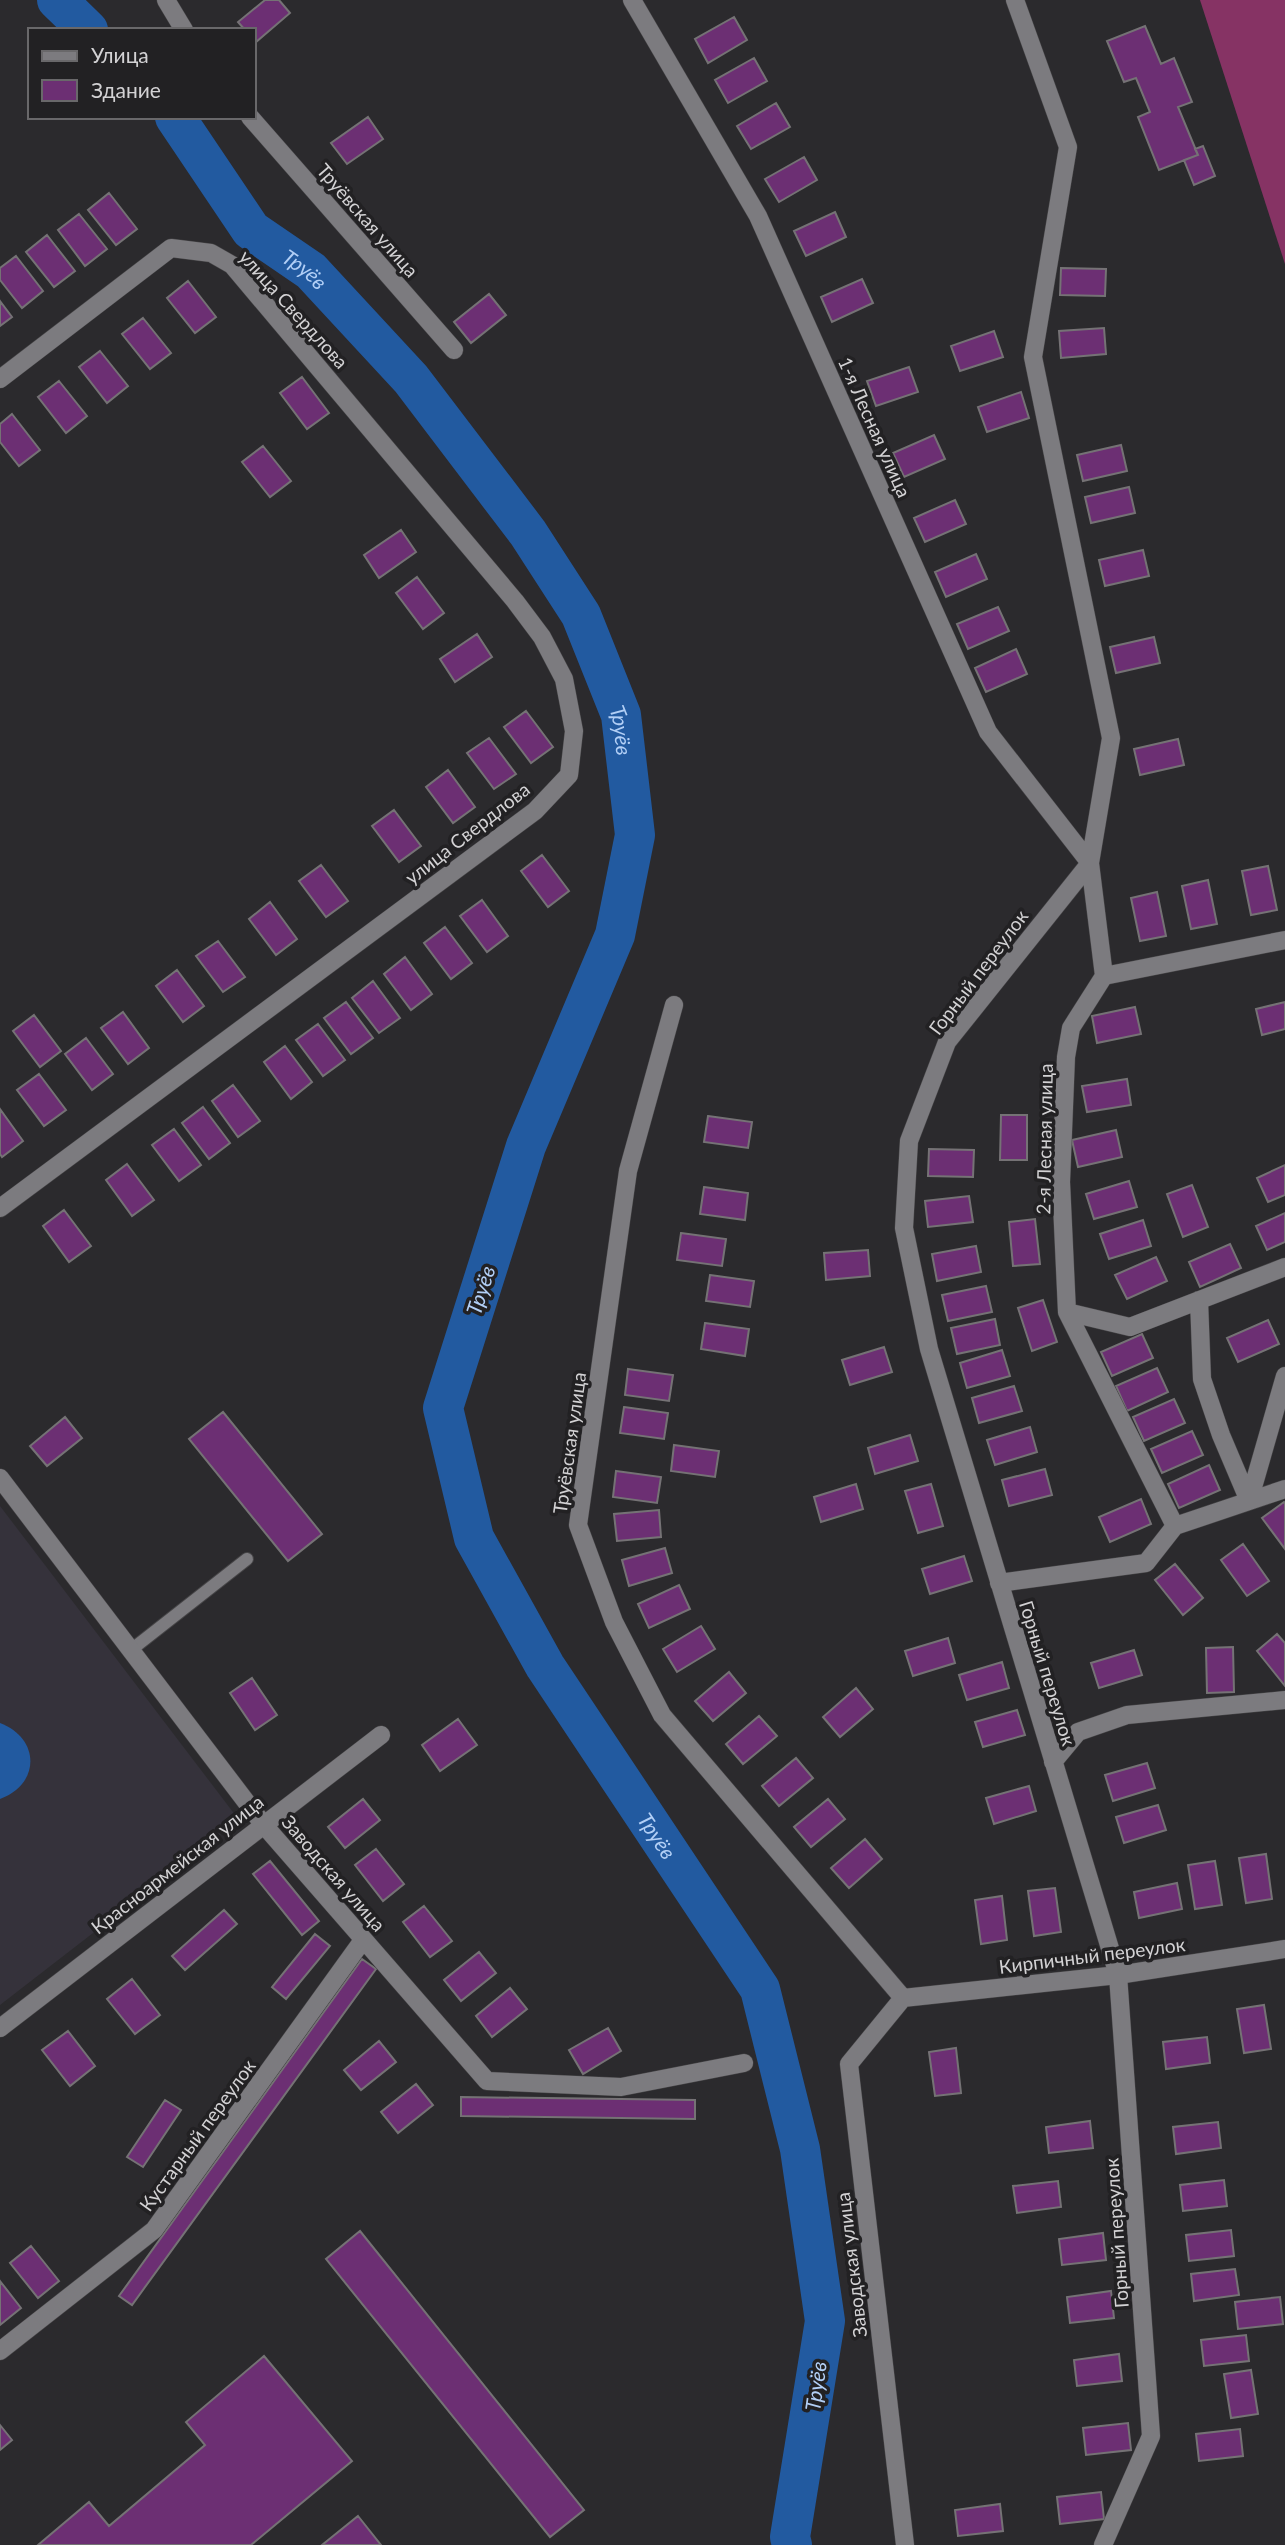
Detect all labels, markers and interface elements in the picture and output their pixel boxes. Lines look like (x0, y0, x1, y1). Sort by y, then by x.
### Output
legend (28, 28, 256, 119)
text: Улица (91, 42, 149, 67)
text: Здание (91, 77, 161, 102)
street label: Труёвская улица (312, 158, 424, 282)
water label: Труёв (278, 243, 333, 294)
street label: улица Свердлова (235, 245, 353, 373)
street label: 1-я Лесная улица (834, 353, 916, 501)
water label: Труёв (606, 701, 638, 757)
street label: улица Свердлова (400, 777, 534, 889)
street label: Горный переулок (924, 905, 1033, 1039)
street label: 2-я Лесная улица (1031, 1063, 1057, 1215)
water label: Труёв (460, 1262, 500, 1318)
street label: Труёвская улица (548, 1371, 590, 1515)
street label: Горный переулок (1015, 1598, 1081, 1748)
street label: Красноармейская улица (86, 1790, 268, 1938)
water label: Труёв (633, 1808, 682, 1863)
street label: Заводская улица (277, 1810, 391, 1936)
street label: Кирпичный переулок (998, 1932, 1187, 1978)
street label: Кустарный переулок (134, 2055, 260, 2215)
street label: Горный переулок (1099, 2157, 1133, 2309)
street label: Заводская улица (831, 2191, 871, 2339)
water label: Труёв (799, 2359, 831, 2413)

